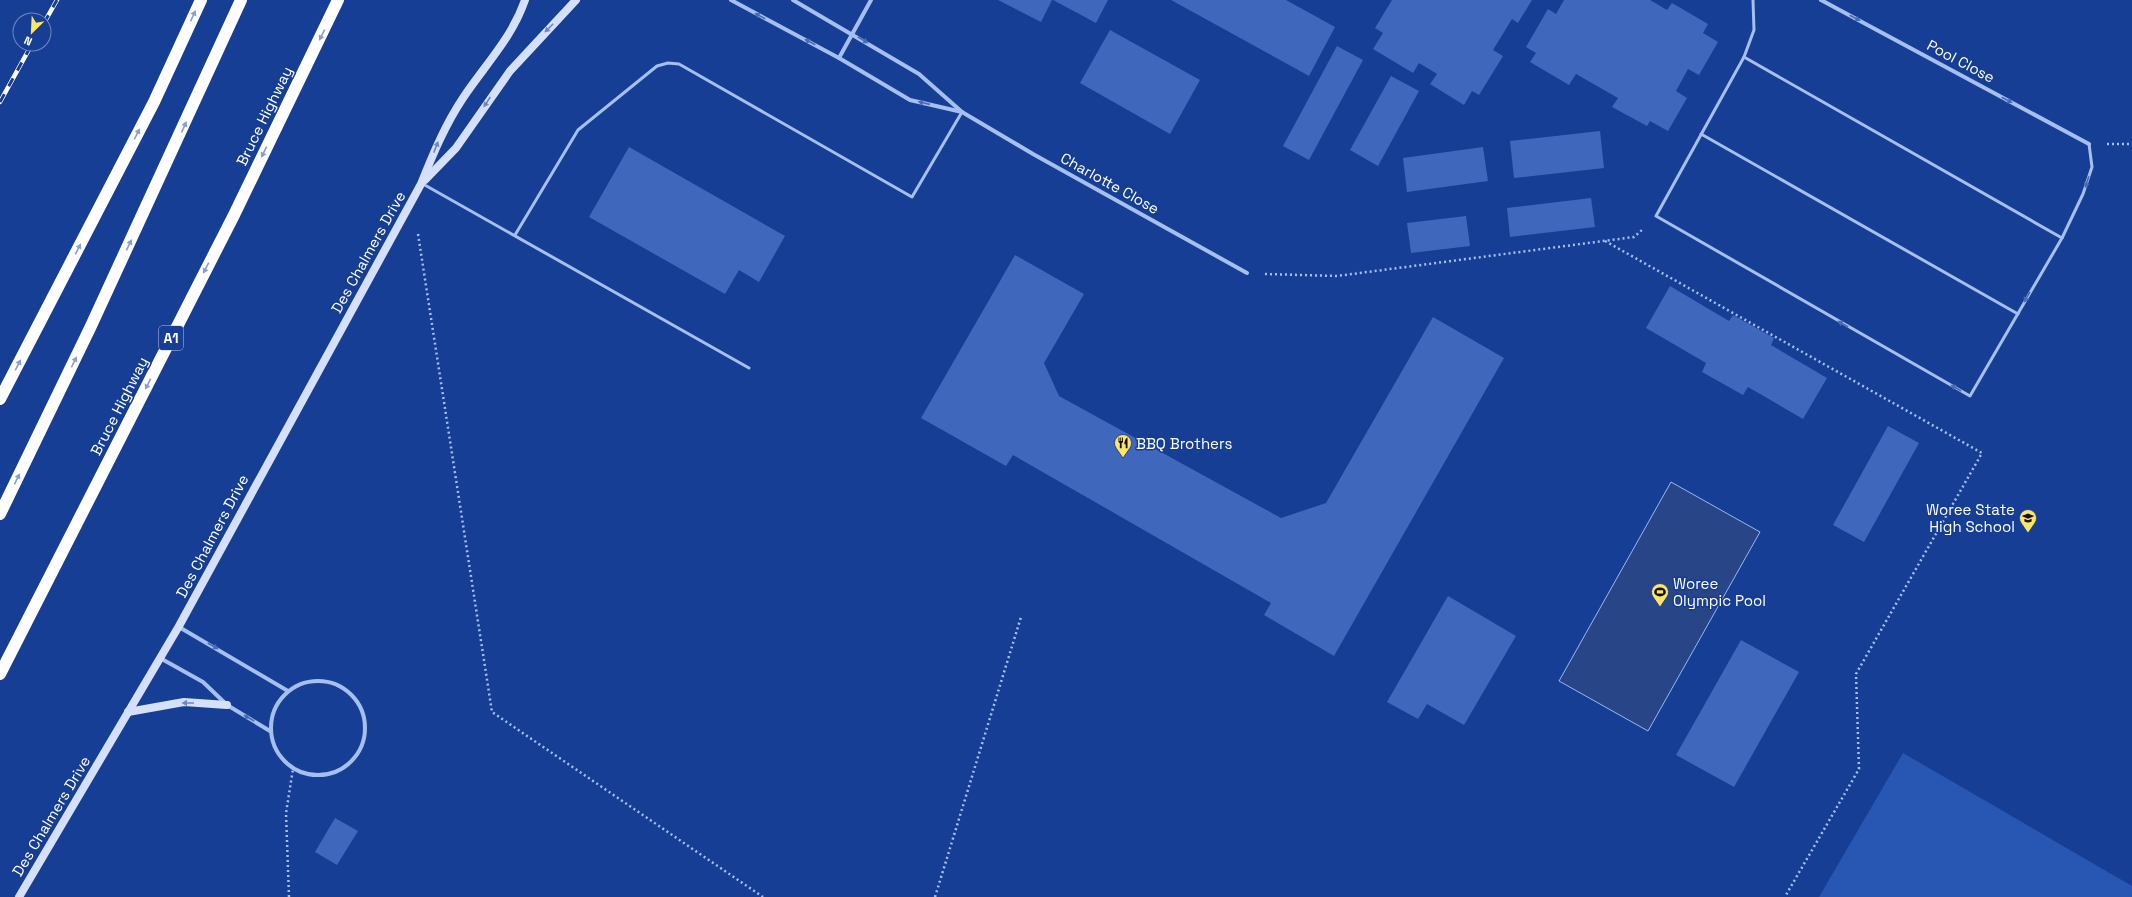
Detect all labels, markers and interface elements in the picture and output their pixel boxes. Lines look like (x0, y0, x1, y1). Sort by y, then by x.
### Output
one-way arrow (190, 11, 196, 22)
north arrow (12, 12, 52, 52)
one-way arrow (755, 12, 766, 19)
one-way arrow (1850, 15, 1861, 22)
one-way arrow (544, 23, 554, 33)
one-way arrow (319, 30, 325, 41)
text: N (22, 33, 34, 49)
street label: Pool Close (1924, 35, 1998, 87)
one-way arrow (857, 36, 869, 43)
one-way arrow (804, 39, 816, 46)
street label: Bruce Highway (232, 63, 296, 169)
one-way arrow (2001, 96, 2013, 103)
one-way arrow (483, 97, 491, 108)
one-way arrow (918, 100, 931, 106)
one-way arrow (181, 120, 187, 132)
one-way arrow (134, 128, 140, 139)
one-way arrow (433, 141, 439, 153)
one-way arrow (261, 146, 268, 158)
street label: Charlotte Close (1057, 148, 1163, 218)
one-way arrow (2083, 176, 2089, 188)
street label: Des Chalmers Drive (327, 188, 409, 316)
one-way arrow (126, 239, 132, 250)
one-way arrow (75, 244, 81, 255)
one-way arrow (203, 263, 210, 274)
one-way arrow (2024, 291, 2031, 303)
one-way arrow (1837, 320, 1849, 327)
road number: A1 (159, 326, 183, 350)
street label: Bruce Highway (86, 353, 152, 459)
one-way arrow (71, 357, 77, 368)
one-way arrow (15, 359, 22, 371)
one-way arrow (144, 378, 151, 390)
one-way arrow (1950, 385, 1962, 392)
restaurant icon: BBQ Brothers (1113, 433, 1133, 458)
place label: BBQ Brothers (1136, 434, 1232, 453)
street label: Des Chalmers Drive (172, 471, 253, 601)
one-way arrow (14, 474, 20, 485)
place label: Woree State High School (1926, 500, 2015, 536)
school or university icon: Woree State High School (2018, 508, 2038, 533)
place label: Woree Olympic Pool (1673, 574, 1766, 610)
sports icon: Woree Olympic Pool (1650, 582, 1670, 607)
one-way arrow (207, 642, 219, 649)
one-way arrow (181, 700, 194, 706)
one-way arrow (243, 714, 254, 721)
street label: Des Chalmers Drive (8, 752, 94, 879)

